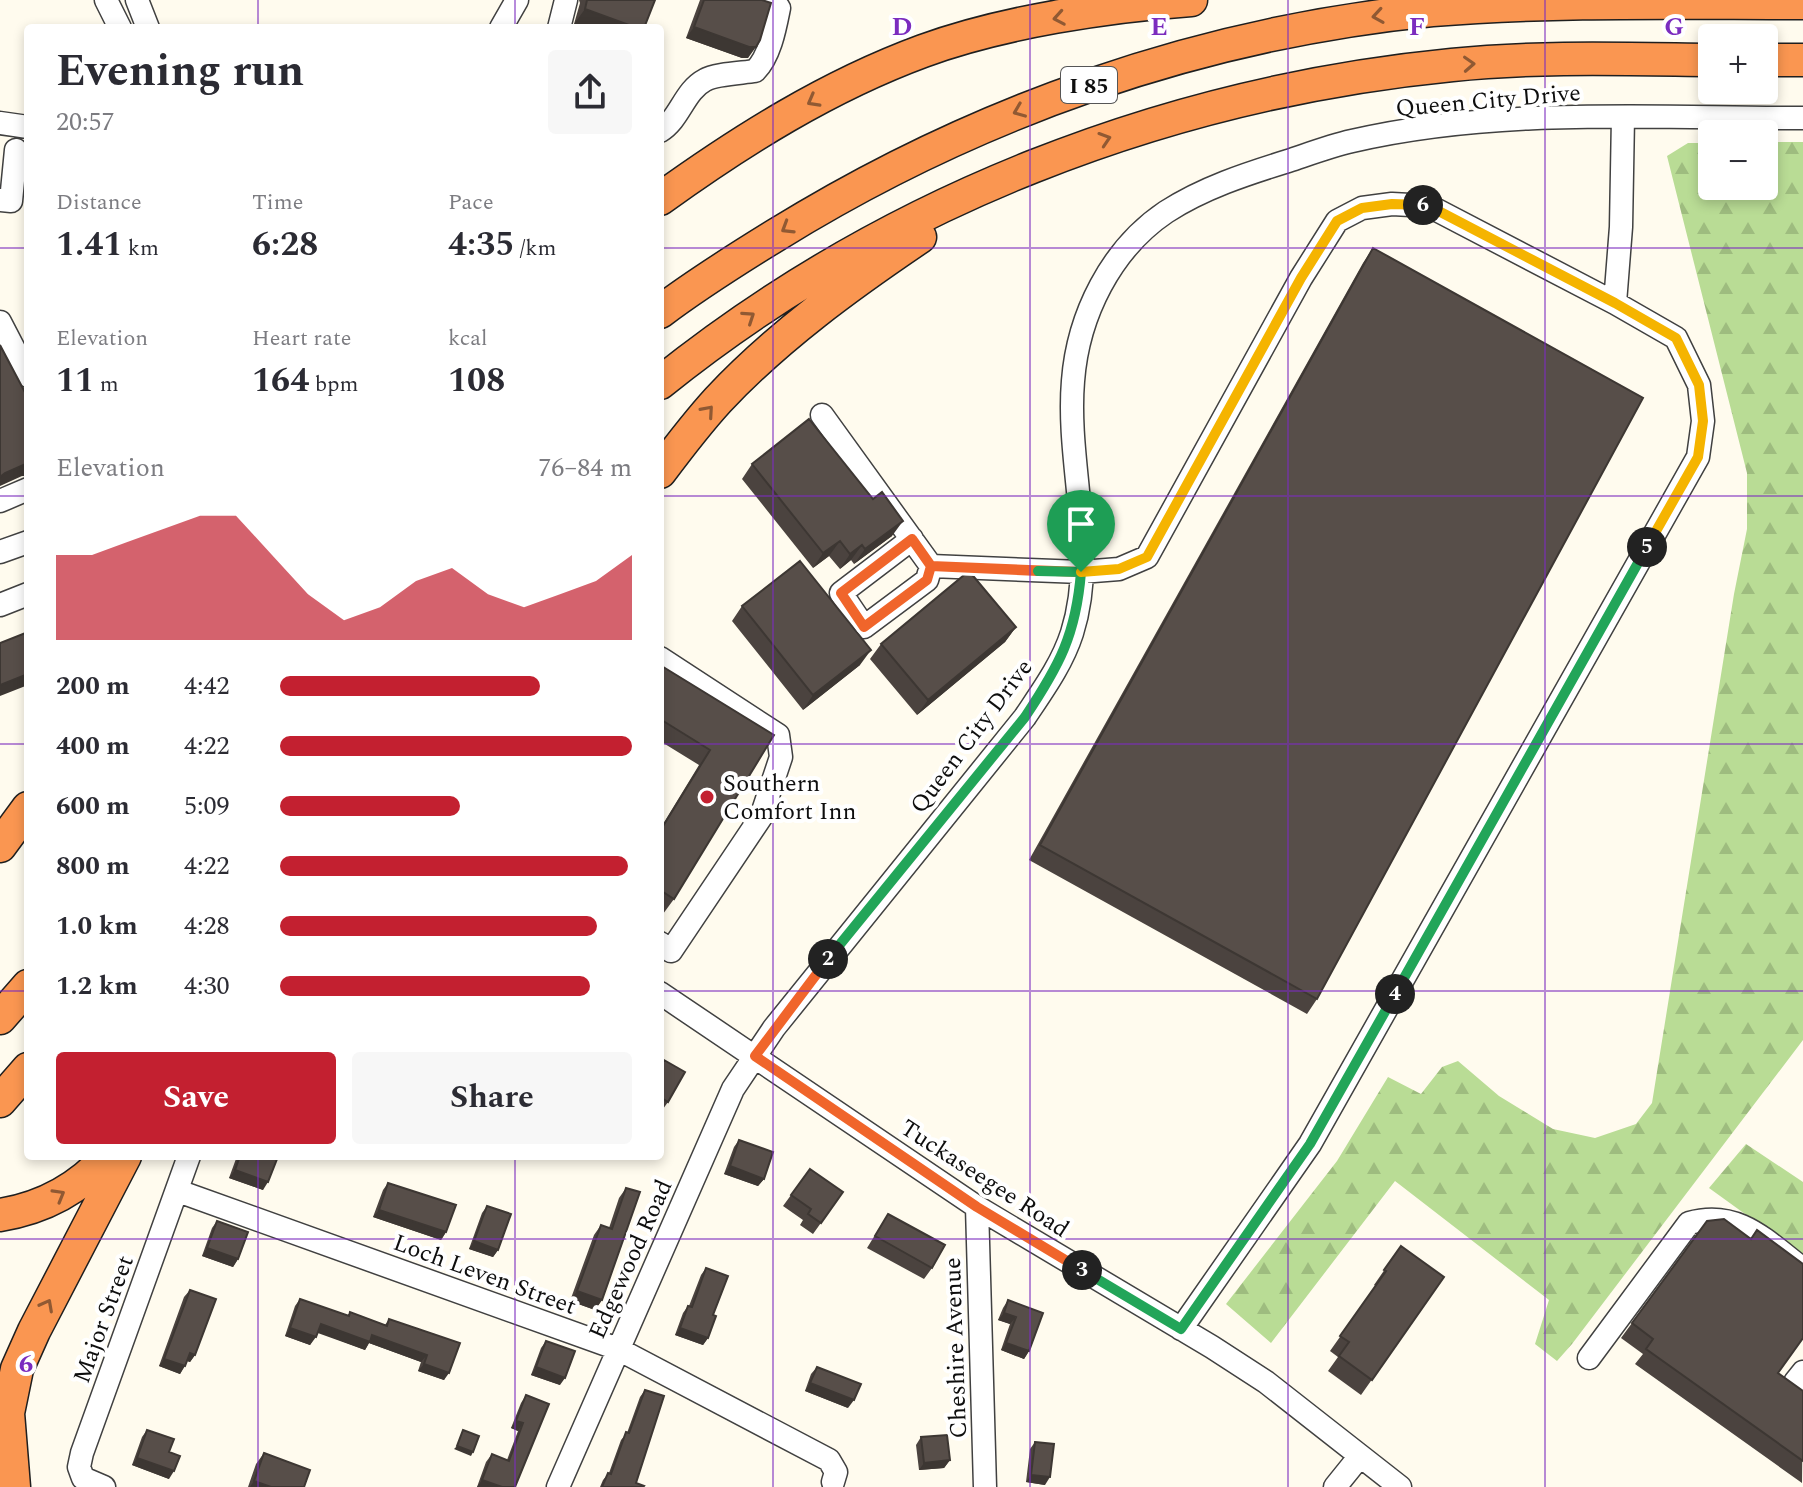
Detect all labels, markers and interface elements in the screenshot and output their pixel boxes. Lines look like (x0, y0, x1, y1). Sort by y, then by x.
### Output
text: D (892, 7, 912, 47)
text: E (1150, 7, 1168, 47)
one-way arrow (1371, 7, 1385, 24)
text: F (1409, 7, 1425, 47)
text: G (1664, 7, 1684, 47)
one-way arrow (1052, 8, 1065, 25)
map controls (1698, 24, 1778, 200)
button: + (1698, 24, 1778, 104)
text: Evening run (56, 38, 304, 105)
button: share (548, 50, 632, 134)
one-way arrow (1463, 55, 1476, 72)
road number: I 85 (1061, 67, 1117, 103)
street label: Queen City Drive (1394, 75, 1582, 127)
one-way arrow (807, 91, 822, 106)
one-way arrow (1013, 101, 1027, 118)
text: 20:57 (56, 102, 115, 142)
button: − (1698, 120, 1778, 200)
one-way arrow (1098, 132, 1112, 148)
pin: 6 (1403, 185, 1443, 225)
text: Distance (56, 186, 142, 219)
text: Time (252, 186, 303, 219)
text: Pace (448, 186, 494, 219)
text: 6 (1417, 188, 1429, 221)
text: 1.41 (56, 219, 122, 271)
text: 6:28 (252, 219, 318, 271)
text: 4:35 (448, 219, 514, 271)
one-way arrow (781, 219, 796, 234)
text: km (122, 232, 159, 265)
text: /km (514, 232, 557, 265)
one-way arrow (740, 312, 754, 327)
text: Elevation (56, 322, 148, 355)
text: Heart rate (252, 322, 352, 355)
text: kcal (448, 322, 488, 355)
text: 11 (56, 355, 94, 407)
text: 164 (252, 355, 309, 407)
text: 108 (448, 355, 505, 407)
text: m (94, 368, 119, 401)
text: bpm (309, 368, 358, 401)
one-way arrow (698, 406, 713, 421)
text: Elevation (56, 448, 165, 488)
text: 76–84 m (538, 448, 632, 488)
pin (1047, 490, 1115, 572)
icon: arrive (1059, 502, 1103, 546)
pin: 5 (1627, 527, 1667, 567)
text: 5 (1641, 530, 1653, 563)
street label: Queen City Drive (902, 652, 1042, 822)
text: 200 m (56, 666, 130, 706)
text: 4:42 (184, 666, 230, 706)
text: 400 m (56, 726, 130, 766)
text: 4:22 (184, 726, 230, 766)
place label: Southern Comfort Inn (723, 766, 856, 830)
text: 600 m (56, 786, 130, 826)
text: 5:09 (184, 786, 230, 826)
marker: Southern Comfort Inn (698, 788, 716, 806)
text: 800 m (56, 846, 130, 886)
text: 4:22 (184, 846, 230, 886)
text: 1.0 km (56, 906, 138, 946)
text: 4:28 (184, 906, 230, 946)
pin: 2 (808, 939, 848, 979)
text: 2 (822, 942, 834, 975)
text: 1.2 km (56, 966, 138, 1006)
text: 4:30 (184, 966, 230, 1006)
pin: 4 (1375, 974, 1415, 1014)
text: 4 (1389, 977, 1401, 1010)
button: Save (56, 1052, 336, 1144)
button: Share (352, 1052, 632, 1144)
street label: Tuckaseegee Road (893, 1111, 1076, 1247)
street label: Edgewood Road (580, 1174, 682, 1345)
one-way arrow (50, 1189, 65, 1205)
street label: Loch Leven Street (388, 1225, 581, 1325)
street label: Major Street (64, 1250, 144, 1388)
pin: 3 (1062, 1250, 1102, 1290)
text: 3 (1076, 1253, 1088, 1286)
street label: Cheshire Avenue (935, 1257, 977, 1439)
one-way arrow (38, 1299, 53, 1314)
text: 6 (19, 1344, 33, 1384)

